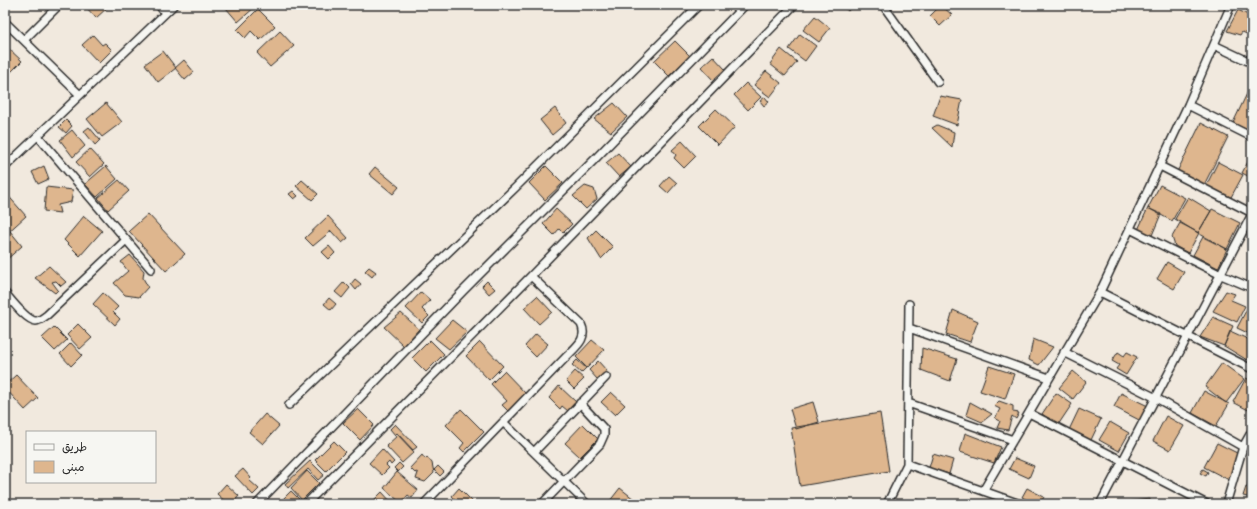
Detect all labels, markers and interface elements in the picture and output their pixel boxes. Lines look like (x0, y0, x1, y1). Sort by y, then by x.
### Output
legend (26, 431, 156, 483)
text: طريق (62, 436, 87, 458)
text: مبنى (62, 456, 85, 478)

